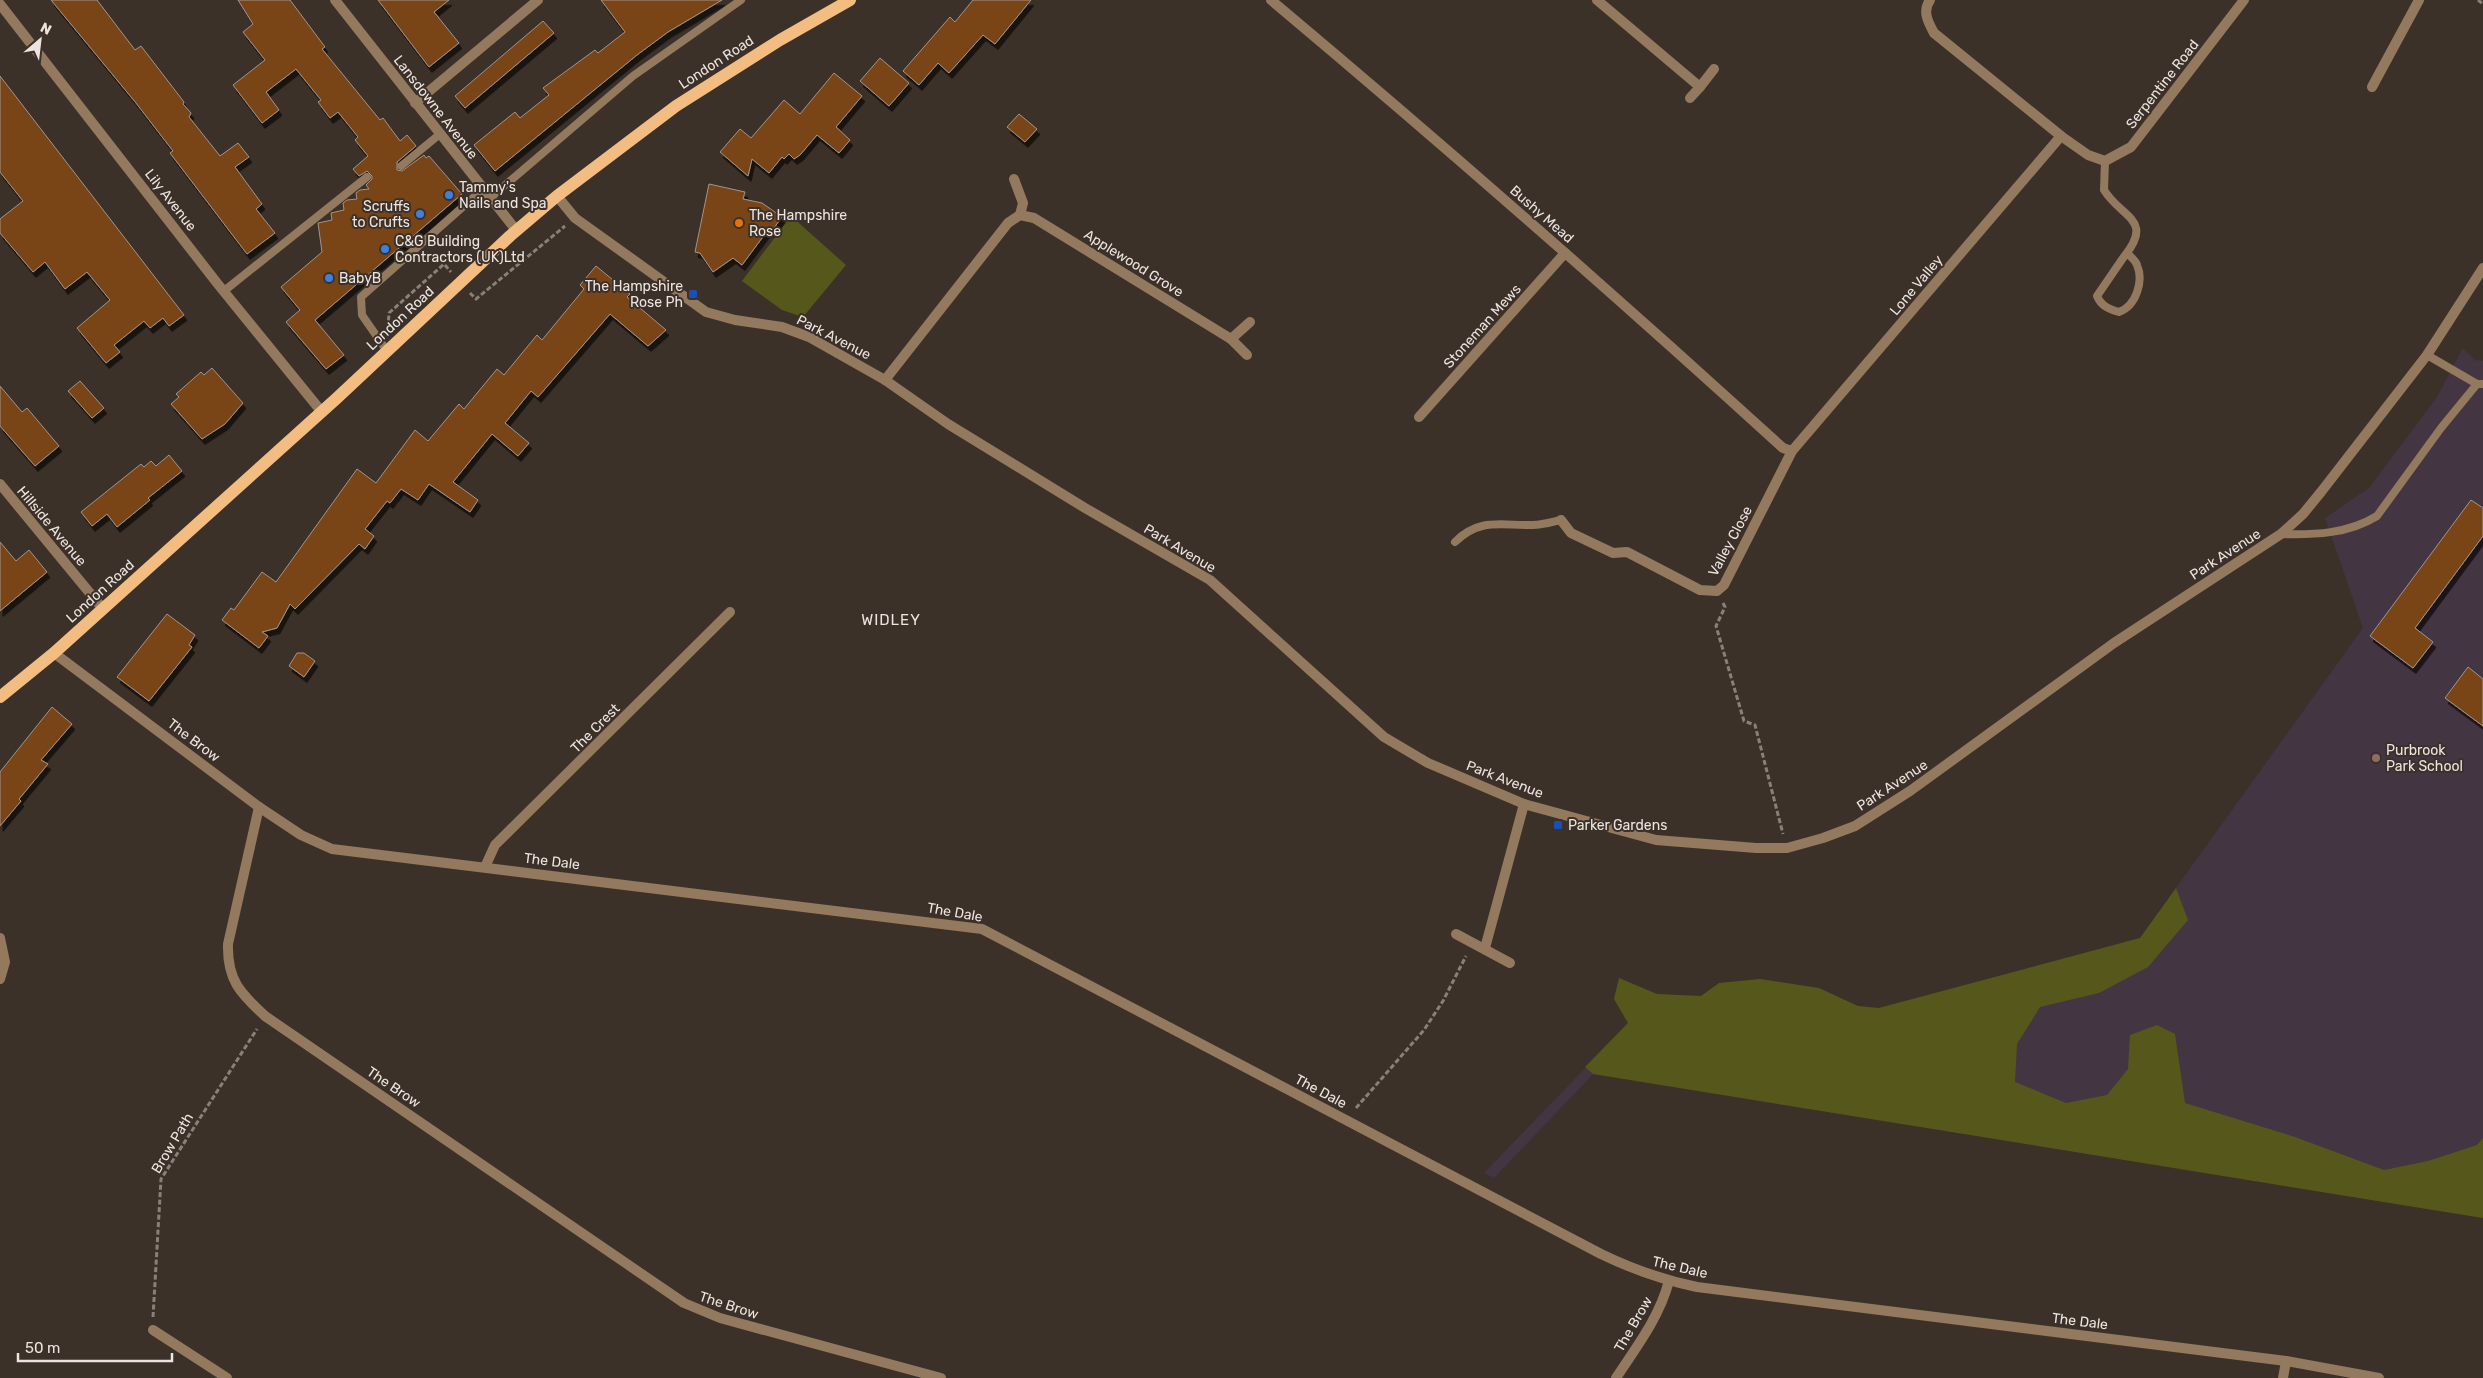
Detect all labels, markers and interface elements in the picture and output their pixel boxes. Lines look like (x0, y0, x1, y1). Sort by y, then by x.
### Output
north arrow (15, 15, 65, 65)
text: N (37, 19, 54, 39)
street label: London Road (676, 32, 757, 93)
street label: Serpentine Road (2122, 36, 2202, 132)
street label: Lansdowne Avenue (390, 52, 482, 163)
street label: Lily Avenue (141, 166, 200, 235)
place label: Tammy's Nails and Spa (459, 179, 547, 212)
street label: Bushy Mead (1506, 182, 1577, 247)
marker: Tammy's Nails and Spa (443, 189, 455, 201)
place label: Scruffs to Crufts (352, 198, 410, 231)
place label: The Hampshire Rose (749, 207, 847, 240)
marker: Scruffs to Crufts (414, 208, 426, 220)
marker: The Hampshire Rose (733, 217, 745, 229)
street label: Applewood Grove (1081, 226, 1187, 301)
place label: C&G Building Contractors (UK)Ltd (395, 233, 525, 266)
marker: C&G Building Contractors (UK)Ltd (379, 243, 391, 255)
street label: Lone Valley (1886, 252, 1947, 319)
place label: BabyB (339, 270, 381, 287)
marker: BabyB (323, 272, 335, 284)
place label: The Hampshire Rose Ph (585, 278, 683, 311)
street label: Stoneman Mews (1440, 281, 1525, 372)
street label: London Road (363, 283, 437, 354)
marker: The Hampshire Rose Ph (687, 288, 699, 300)
street label: Park Avenue (794, 311, 874, 363)
street label: Hillside Avenue (13, 483, 90, 570)
street label: Valley Close (1705, 503, 1756, 579)
street label: Park Avenue (1141, 520, 1219, 577)
street label: Park Avenue (2187, 525, 2264, 584)
street label: London Road (63, 556, 138, 626)
district label: WIDLEY (861, 611, 921, 629)
street label: The Crest (567, 700, 624, 756)
street label: The Brow (164, 715, 223, 766)
place label: Purbrook Park School (2386, 742, 2463, 775)
marker: Purbrook Park School (2370, 752, 2382, 764)
street label: Park Avenue (1854, 756, 1931, 815)
street label: Park Avenue (1464, 757, 1546, 802)
place label: Parker Gardens (1568, 817, 1667, 834)
marker: Parker Gardens (1552, 819, 1564, 831)
street label: The Dale (523, 850, 581, 873)
street label: The Dale (926, 899, 984, 926)
street label: The Brow (364, 1063, 424, 1112)
street label: The Dale (1292, 1071, 1350, 1112)
street label: Brow Path (148, 1110, 197, 1176)
street label: The Dale (1651, 1253, 1709, 1282)
street label: The Brow (697, 1288, 761, 1323)
street label: The Brow (1611, 1293, 1656, 1355)
street label: The Dale (2051, 1310, 2109, 1333)
scale bar (18, 1330, 171, 1362)
text: 50 m (25, 1339, 60, 1357)

